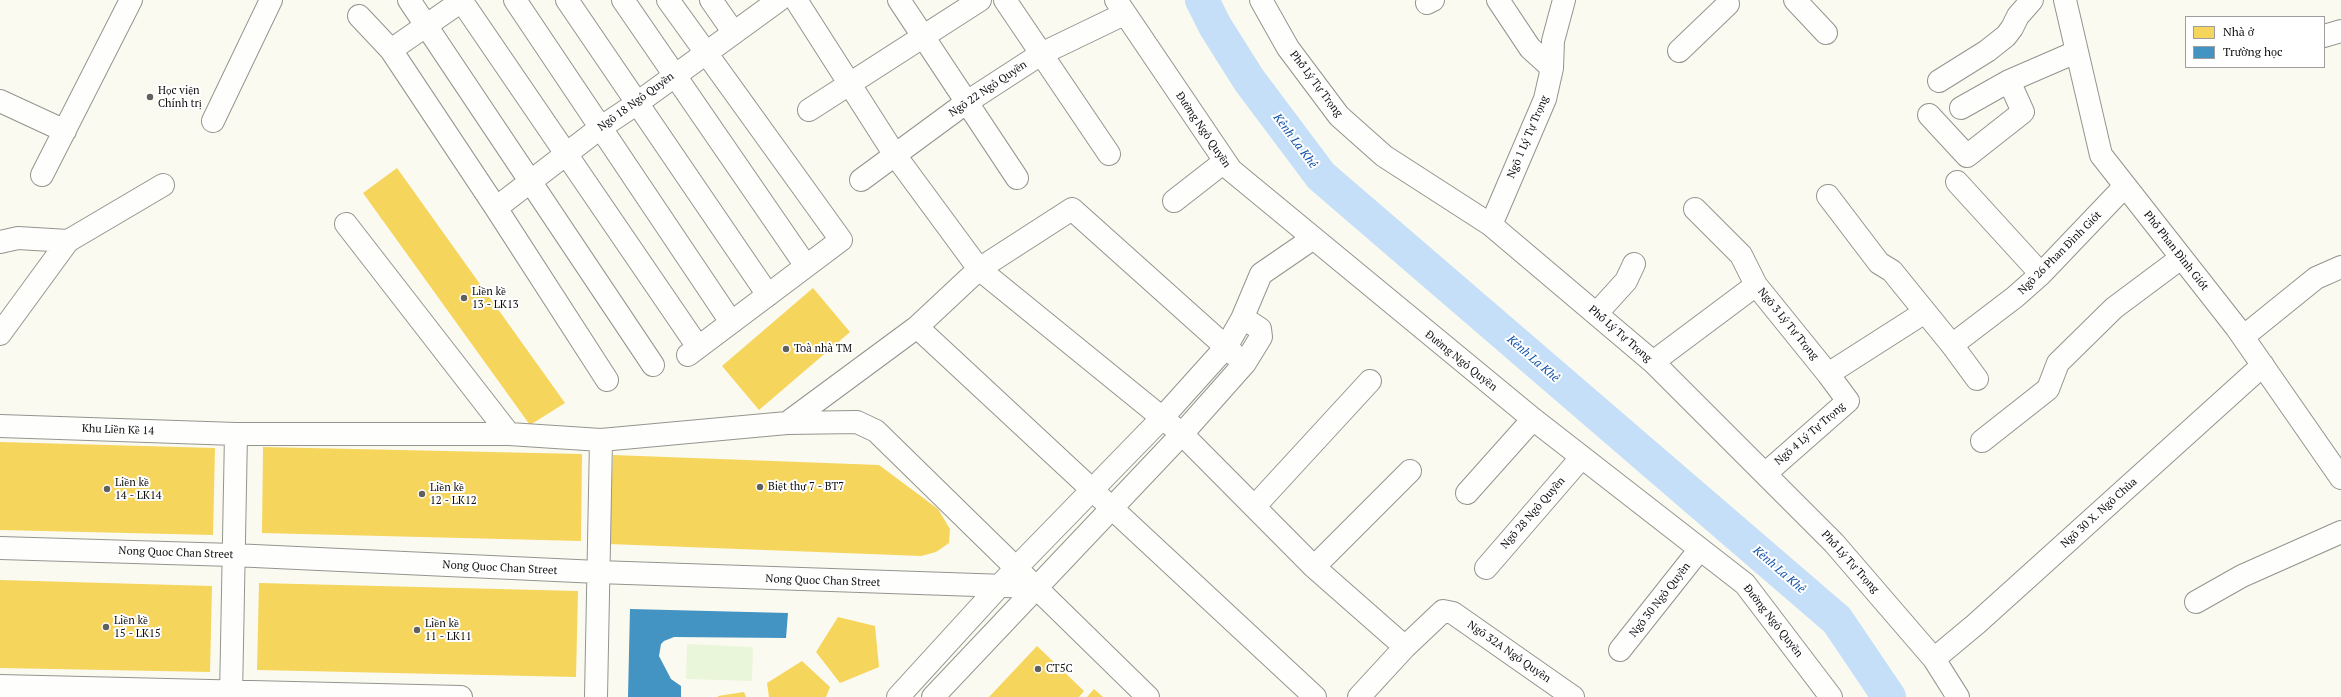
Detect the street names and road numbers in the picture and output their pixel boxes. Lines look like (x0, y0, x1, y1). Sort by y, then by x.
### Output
street label: Phố Lý Tự Trọng (1287, 48, 1345, 120)
street label: Ngõ 22 Ngô Quyền (947, 58, 1029, 120)
street label: Ngõ 18 Ngô Quyền (595, 70, 677, 134)
street label: Đường Ngô Quyền (1173, 90, 1233, 170)
street label: Ngõ 1 Lý Tự Trọng (1505, 94, 1551, 180)
street label: Ngõ 26 Phan Đình Giót (2016, 209, 2104, 297)
street label: Phố Phan Đình Giót (2141, 209, 2211, 293)
street label: Ngõ 3 Lý Tự Trọng (1755, 285, 1821, 363)
street label: Phố Lý Tự Trọng (1586, 303, 1654, 365)
street label: Đường Ngô Quyền (1422, 328, 1500, 394)
street label: Ngõ 4 Lý Tự Trọng (1772, 400, 1848, 468)
street label: Khu Liền Kề 14 (82, 422, 154, 438)
street label: Ngõ 28 Ngô Quyền (1498, 474, 1568, 552)
street label: Ngõ 30 X. Ngõ Chùa (2058, 475, 2140, 551)
street label: Phố Lý Tự Trọng (1819, 528, 1881, 596)
street label: Nong Quoc Chan Street (118, 544, 234, 562)
street label: Nong Quoc Chan Street (442, 558, 558, 578)
street label: Ngõ 30 Ngô Quyền (1627, 560, 1693, 640)
street label: Nong Quoc Chan Street (765, 572, 881, 590)
street label: Đường Ngô Quyền (1741, 582, 1805, 660)
street label: Ngõ 32A Ngô Quyền (1465, 618, 1553, 686)

